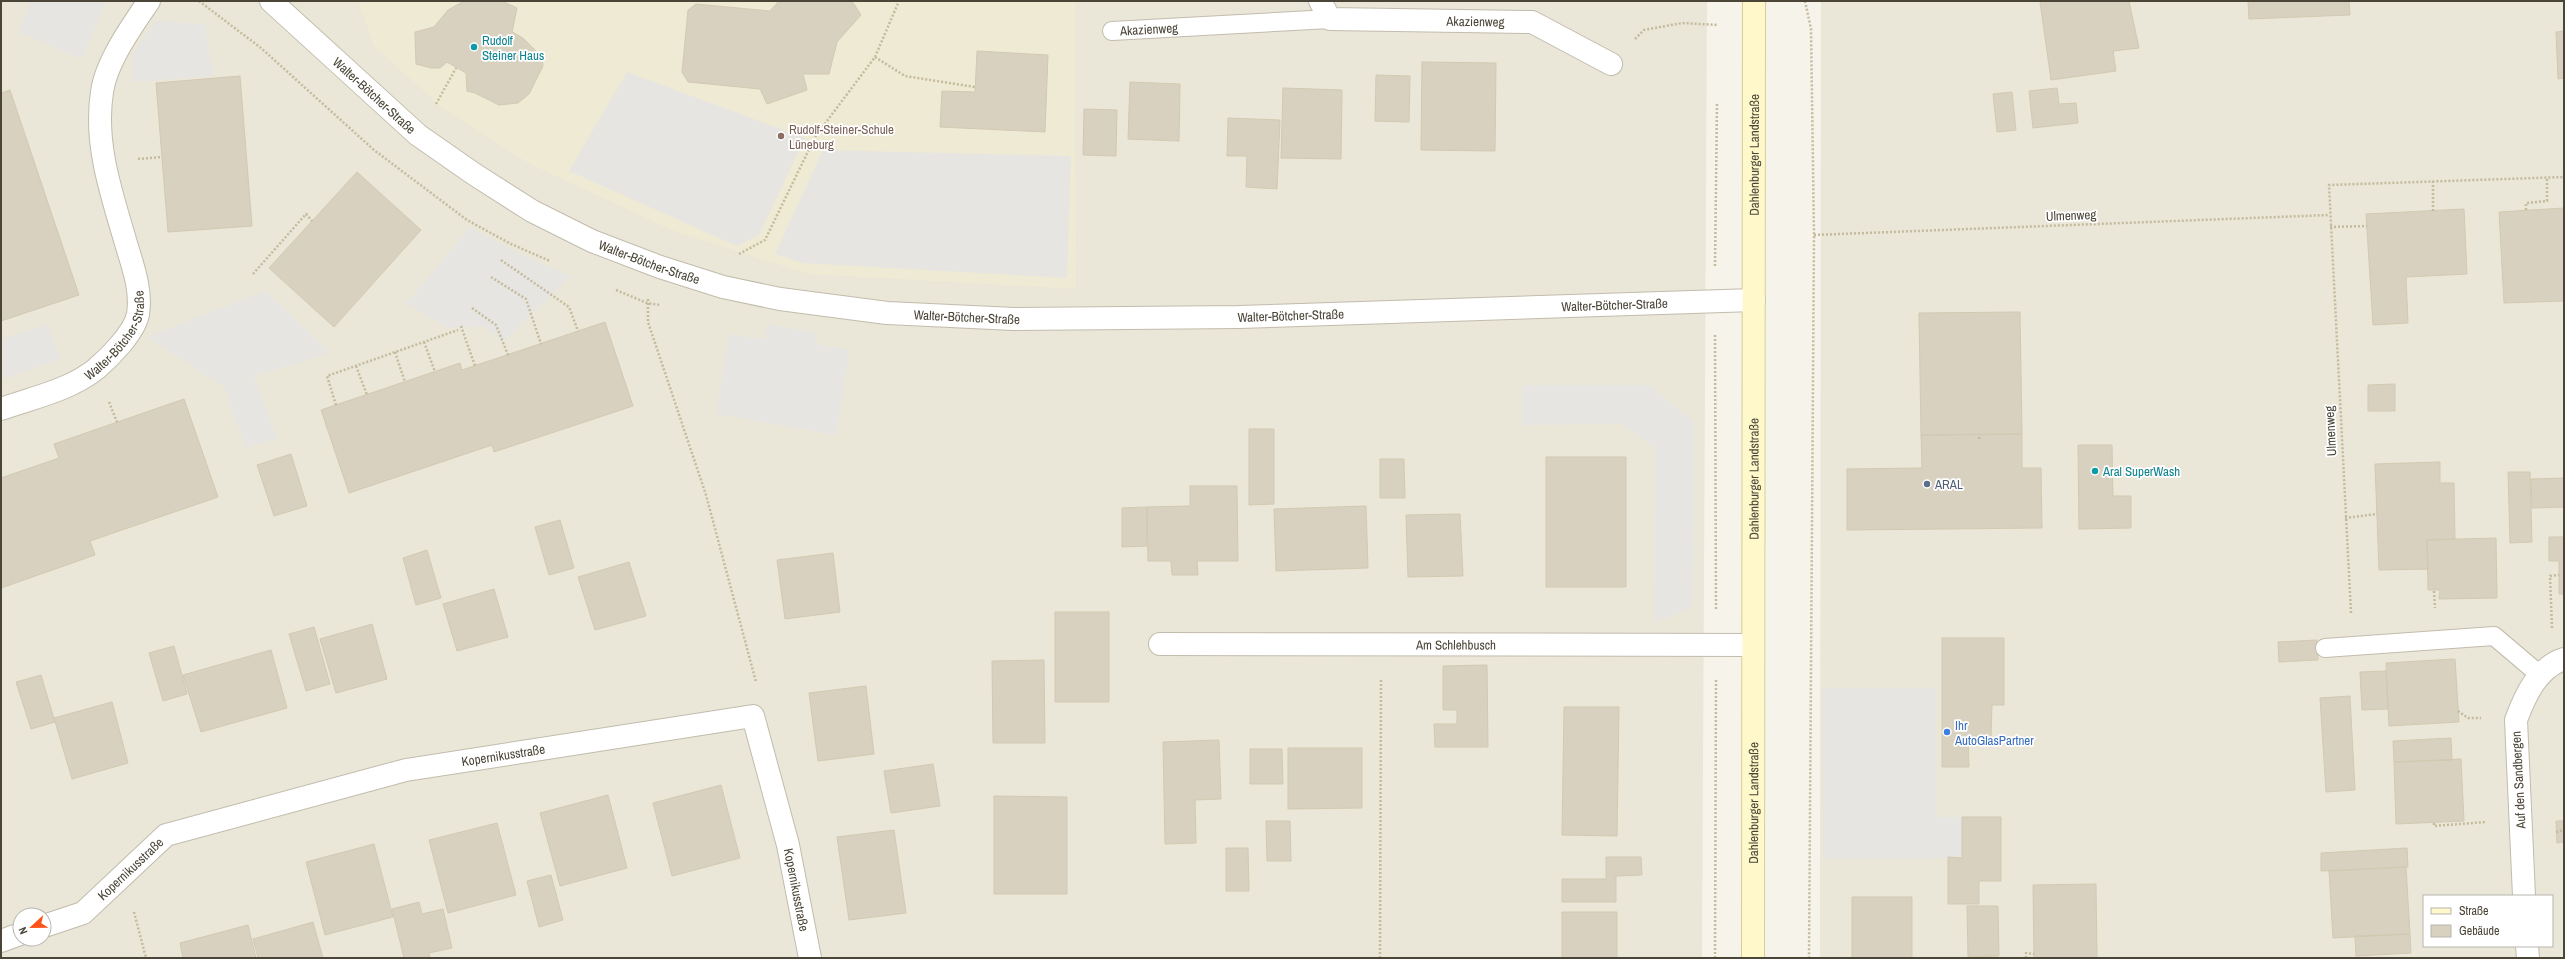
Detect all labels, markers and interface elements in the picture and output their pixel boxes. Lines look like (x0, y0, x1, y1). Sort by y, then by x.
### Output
street label: Akazienweg (1445, 13, 1505, 31)
street label: Akazienweg (1118, 19, 1179, 40)
place label: Rudolf Steiner Haus (482, 32, 544, 64)
marker: Rudolf Steiner Haus (469, 42, 479, 52)
street label: Walter-Bötcher-Straße (329, 54, 419, 138)
street label: Dahlenburger Landstraße (1746, 94, 1763, 216)
place label: Rudolf-Steiner-Schule Lüneburg (789, 121, 894, 153)
marker: Rudolf-Steiner-Schule Lüneburg (776, 131, 786, 141)
street label: Ulmenweg (2046, 206, 2097, 225)
street label: Walter-Bötcher-Straße (596, 236, 702, 288)
street label: Walter-Bötcher-Straße (81, 290, 148, 384)
street label: Walter-Bötcher-Straße (1561, 295, 1668, 315)
street label: Walter-Bötcher-Straße (913, 306, 1020, 328)
street label: Walter-Bötcher-Straße (1237, 306, 1344, 326)
street label: Ulmenweg (2321, 405, 2340, 457)
street label: Dahlenburger Landstraße (1745, 418, 1763, 540)
place label: Aral SuperWash (2102, 463, 2180, 480)
marker: Aral SuperWash (2090, 466, 2100, 476)
place label: ARAL (1934, 476, 1963, 493)
marker: ARAL (1922, 479, 1932, 489)
street label: Am Schlehbusch (1415, 636, 1496, 654)
place label: Ihr AutoGlasPartner (1954, 717, 2034, 749)
marker: Ihr AutoGlasPartner (1942, 727, 1952, 737)
street label: Auf den Sandbergen (2507, 731, 2530, 830)
street label: Kopernikusstraße (460, 740, 546, 770)
street label: Dahlenburger Landstraße (1745, 742, 1762, 864)
street label: Kopernikusstraße (94, 834, 167, 904)
street label: Kopernikusstraße (780, 847, 813, 933)
legend (2423, 895, 2553, 947)
text: Straße (2459, 903, 2489, 919)
north arrow (12, 907, 52, 947)
text: Gebäude (2459, 923, 2500, 939)
text: N (15, 925, 30, 936)

